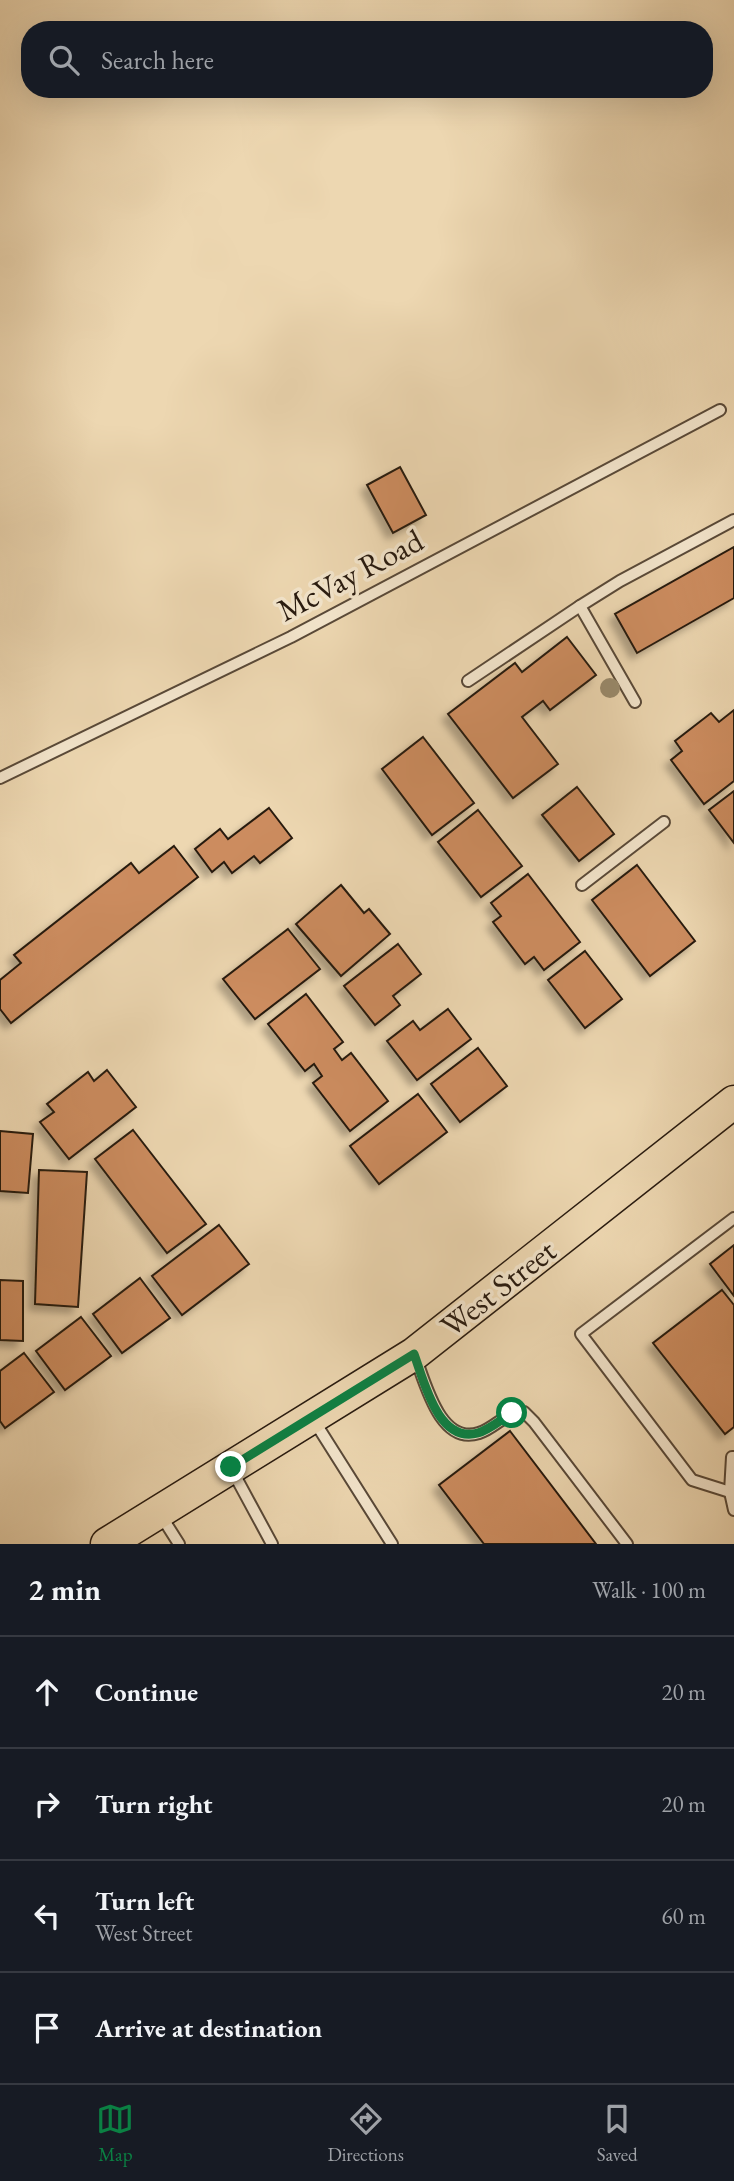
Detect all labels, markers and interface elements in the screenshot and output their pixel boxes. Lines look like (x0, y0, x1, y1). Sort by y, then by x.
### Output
search box (21, 21, 713, 98)
icon: search (45, 41, 83, 79)
text: Search here (101, 43, 214, 77)
street label: McVay Road (270, 519, 431, 631)
street label: West Street (432, 1230, 564, 1346)
route start (496, 1397, 527, 1428)
route end (215, 1451, 246, 1482)
text: 2 min (28, 1570, 101, 1609)
text: Walk · 100 m (592, 1575, 706, 1605)
icon: ahead (28, 1673, 66, 1711)
text: Continue (95, 1675, 198, 1709)
text: 20 m (661, 1677, 706, 1707)
icon: right (28, 1785, 66, 1823)
text: Turn right (95, 1787, 213, 1821)
text: 20 m (661, 1789, 706, 1819)
text: Turn left (95, 1884, 194, 1918)
icon: left (28, 1897, 66, 1935)
text: 60 m (661, 1901, 706, 1931)
text: West Street (95, 1918, 193, 1948)
icon: arrive (28, 2009, 66, 2047)
text: Arrive at destination (95, 2011, 322, 2045)
tab: Map (96, 2100, 134, 2167)
tab: Directions (327, 2100, 404, 2167)
tab: Saved (597, 2100, 638, 2167)

